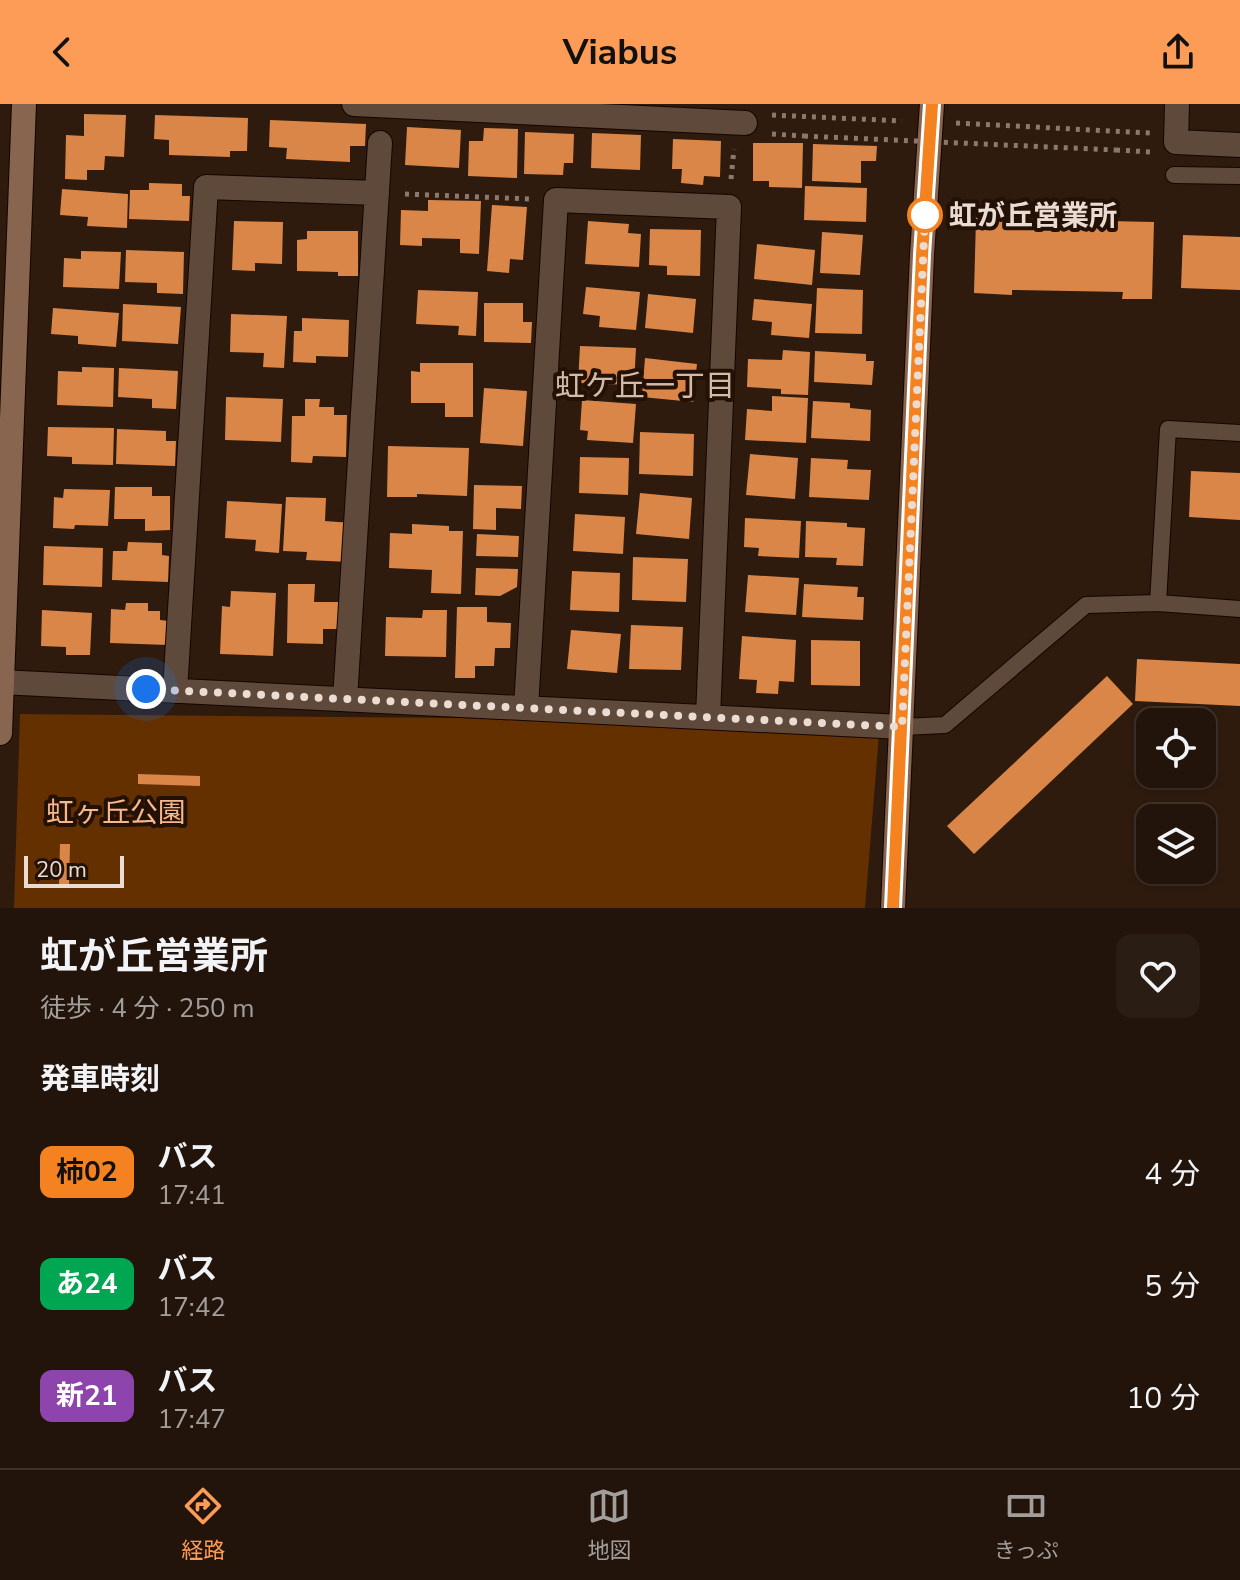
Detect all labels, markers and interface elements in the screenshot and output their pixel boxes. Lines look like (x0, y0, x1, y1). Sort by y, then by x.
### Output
text: Viabus (563, 28, 677, 77)
icon: back (40, 30, 84, 74)
icon: share (1156, 30, 1200, 74)
place label: 虹が丘営業所 (949, 197, 1117, 235)
marker: 虹が丘営業所 (908, 198, 942, 232)
district label: 虹ケ丘一丁目 (555, 366, 735, 407)
your location (126, 669, 166, 709)
map controls (1136, 708, 1216, 884)
button: locate (1136, 708, 1216, 788)
park label: 虹ヶ丘公園 (46, 794, 186, 832)
button: layers (1136, 804, 1216, 884)
scale bar (24, 852, 124, 888)
text: 20 m (36, 855, 87, 885)
text: 虹が丘営業所 (40, 931, 268, 982)
button: heart (1116, 934, 1200, 1018)
text: 徒歩 · 4 分 · 250 m (40, 991, 255, 1026)
text: 発車時刻 (40, 1059, 160, 1100)
text: バス (158, 1137, 218, 1178)
text: 柿02 (56, 1153, 118, 1191)
text: 4 分 (1144, 1154, 1200, 1195)
text: 17:41 (158, 1178, 226, 1213)
text: バス (158, 1249, 218, 1290)
text: あ24 (56, 1265, 118, 1303)
text: 5 分 (1144, 1266, 1200, 1307)
text: 17:42 (158, 1290, 226, 1325)
text: バス (158, 1361, 218, 1402)
text: 新21 (56, 1377, 118, 1415)
text: 10 分 (1126, 1378, 1200, 1419)
text: 17:47 (158, 1402, 226, 1437)
tab: 経路 (181, 1484, 225, 1566)
tab: 地図 (587, 1484, 631, 1566)
tab: きっぷ (994, 1484, 1059, 1566)

